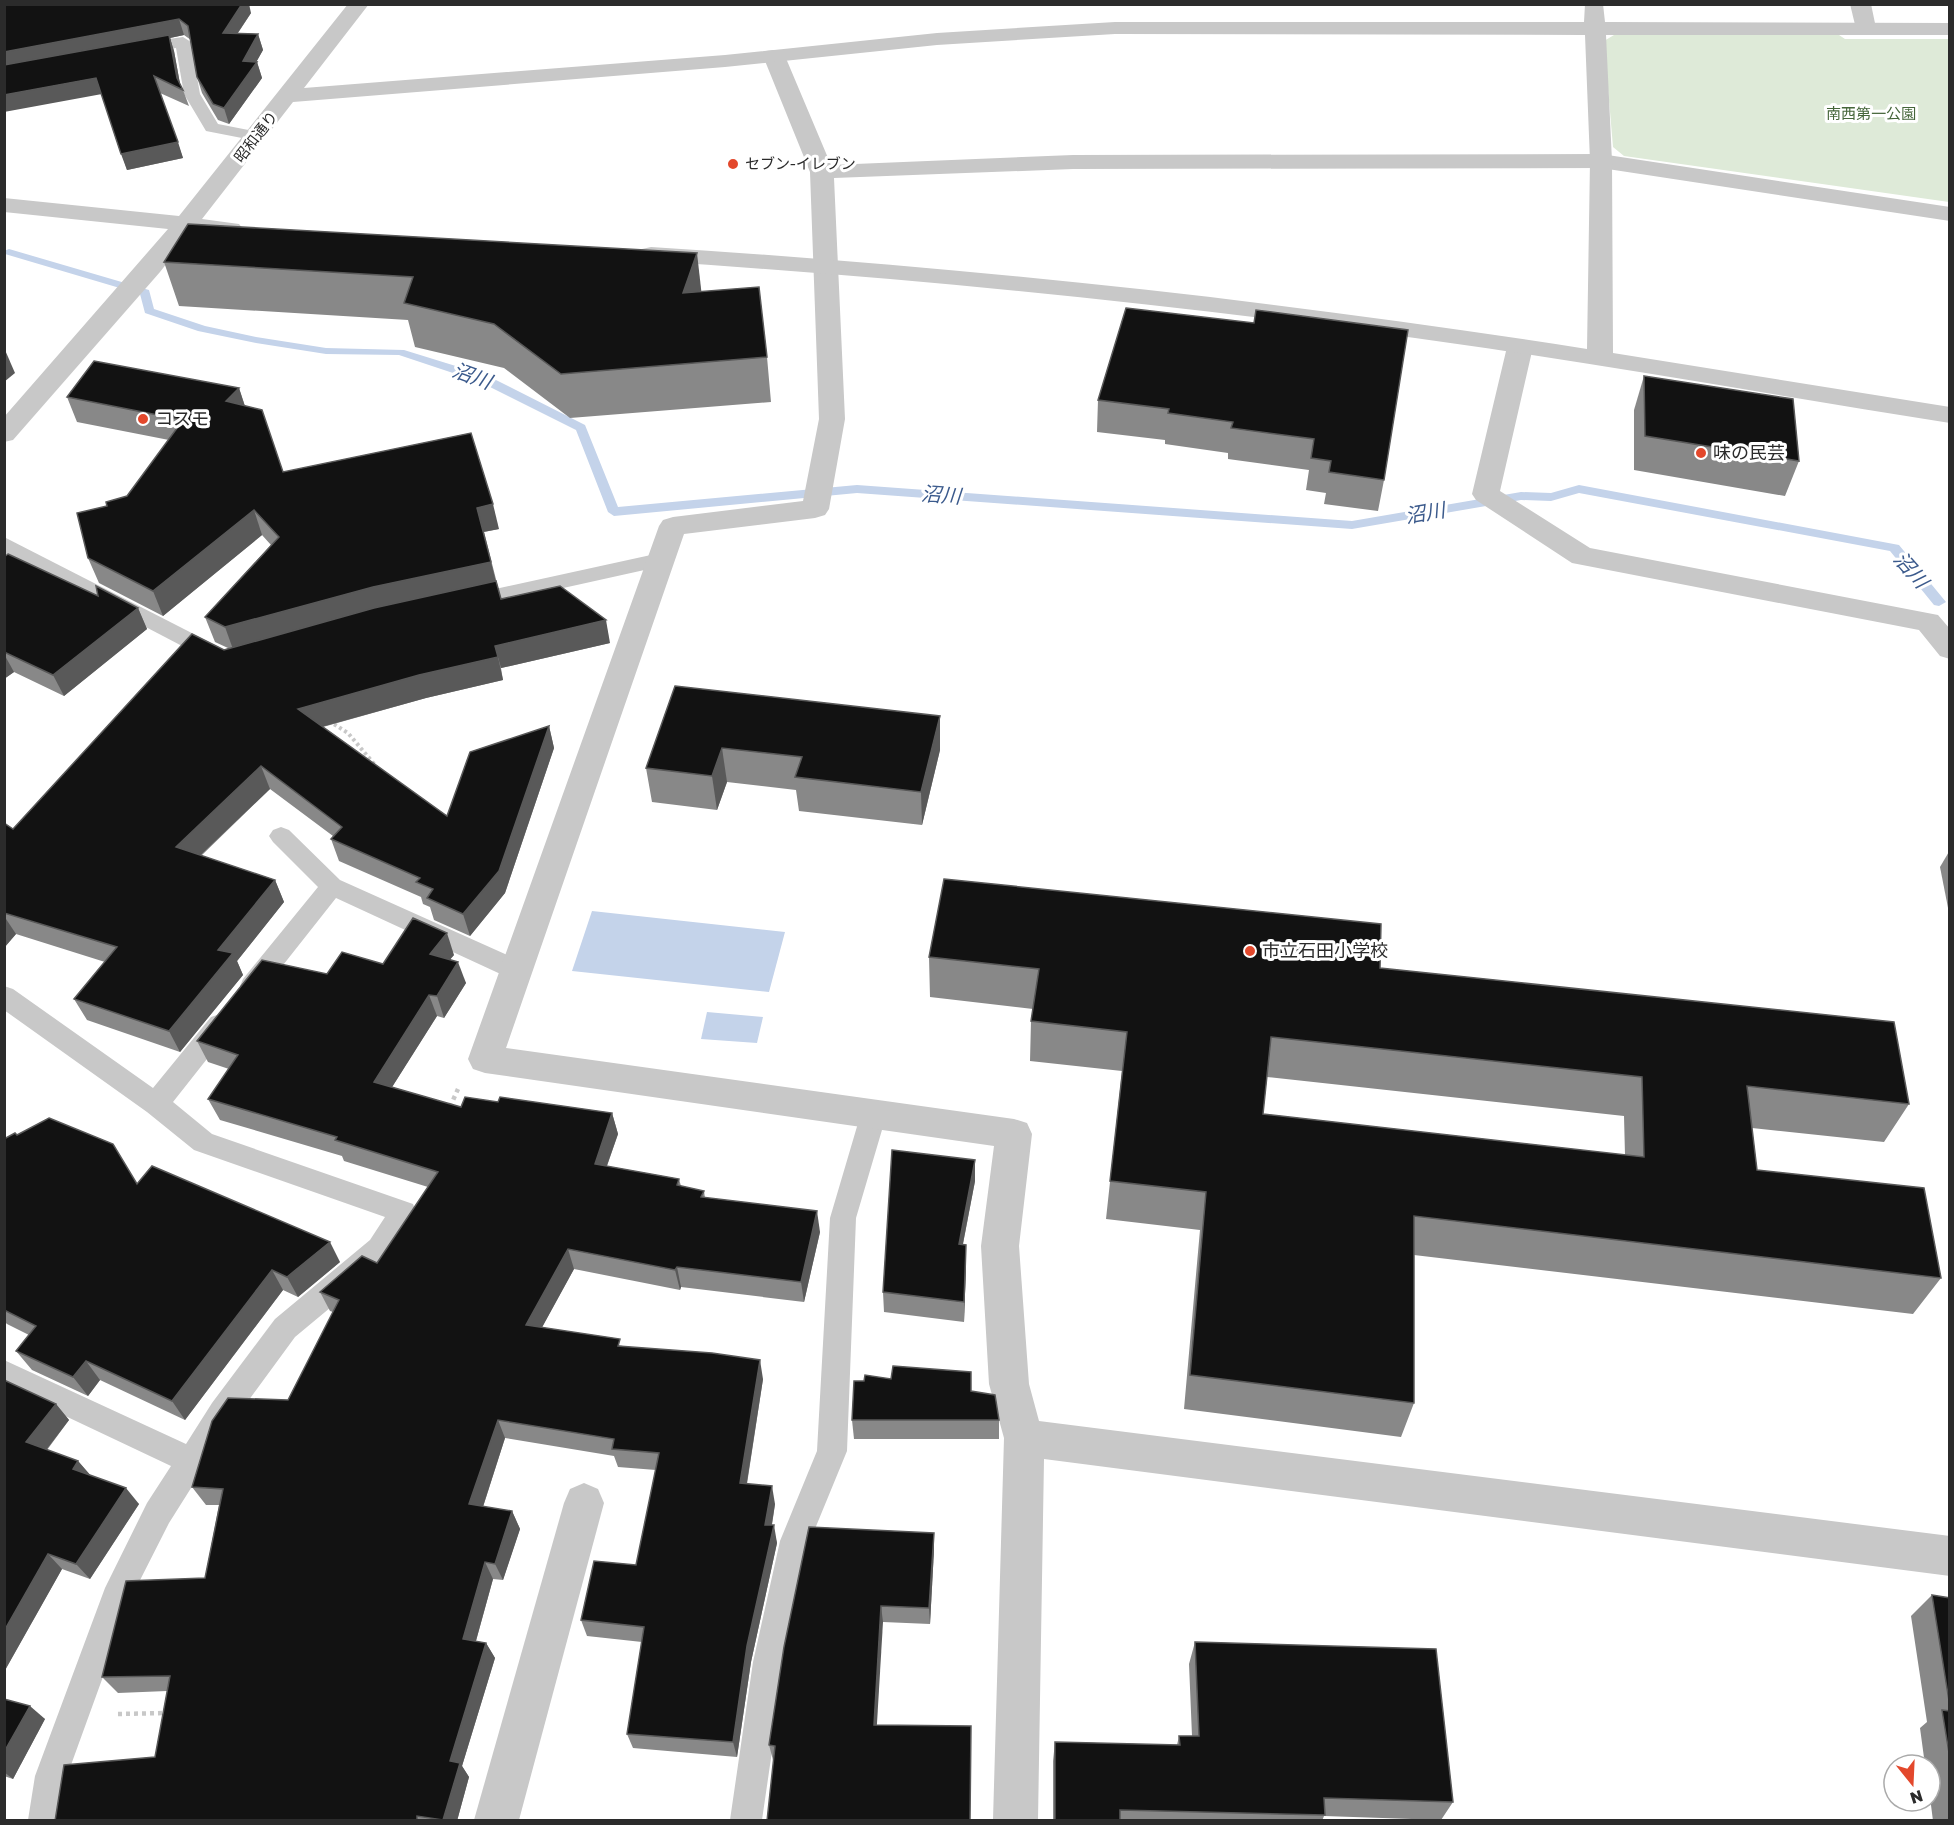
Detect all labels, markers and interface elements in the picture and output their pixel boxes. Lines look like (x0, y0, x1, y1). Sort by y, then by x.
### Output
park label: 南西第一公園 (1826, 104, 1916, 122)
street label: 昭和通り (230, 107, 281, 166)
place label: セブン-イレブン (745, 154, 856, 172)
marker: セブン-イレブン (726, 157, 740, 171)
water label: 沼川 (449, 357, 497, 394)
place label: コスモ (155, 407, 209, 429)
marker: コスモ (136, 412, 150, 426)
place label: 味の民芸 (1713, 441, 1785, 463)
marker: 味の民芸 (1694, 446, 1708, 460)
water label: 沼川 (920, 481, 964, 508)
water label: 沼川 (1403, 496, 1449, 527)
water label: 沼川 (1890, 546, 1935, 594)
place label: 市立石田小学校 (1262, 939, 1388, 961)
marker: 市立石田小学校 (1243, 944, 1257, 958)
north arrow (1882, 1753, 1942, 1813)
text: N (1908, 1786, 1926, 1809)

